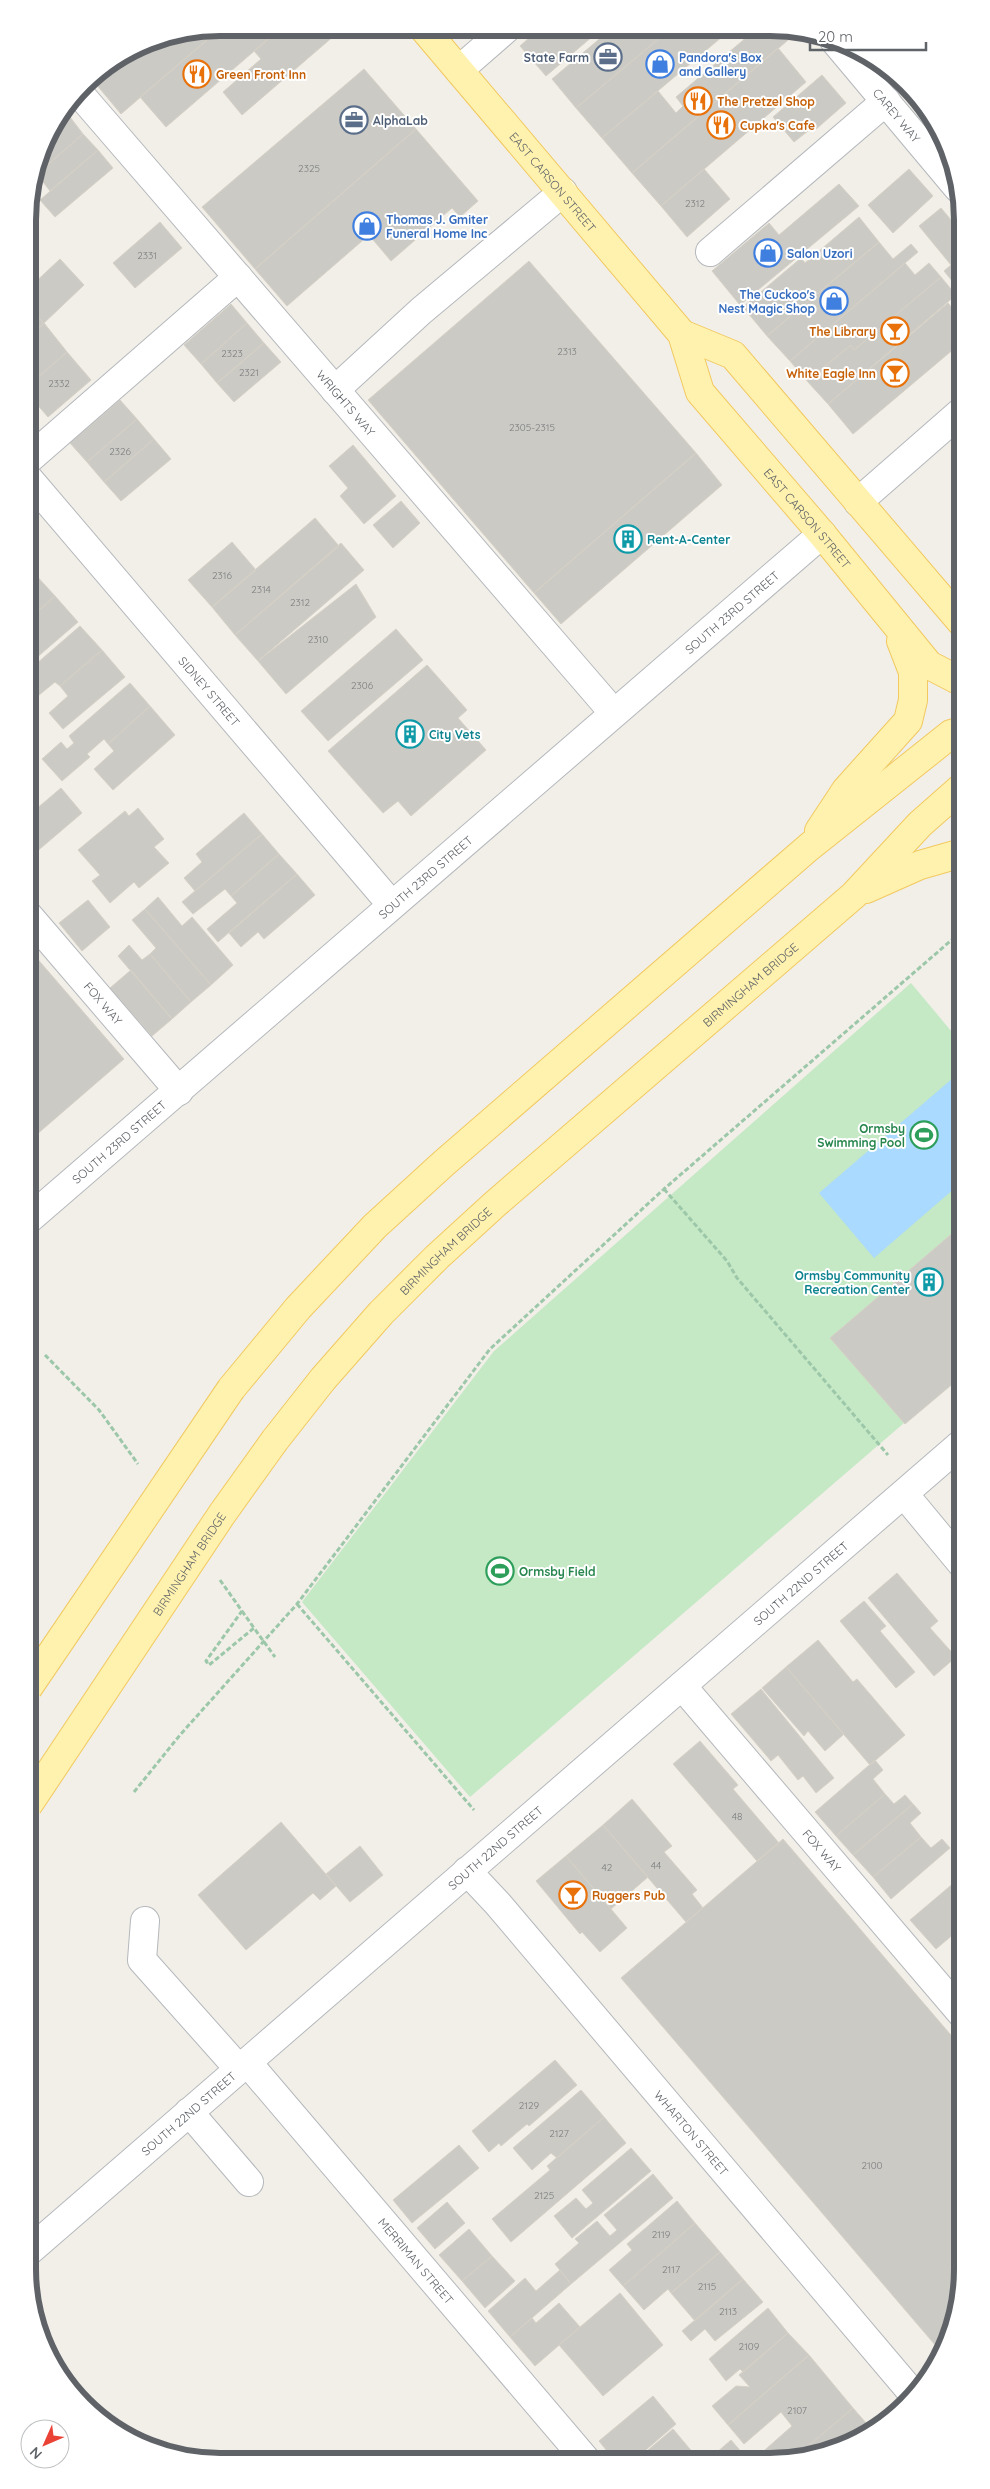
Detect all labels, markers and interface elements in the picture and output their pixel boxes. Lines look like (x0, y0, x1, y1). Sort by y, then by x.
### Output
scale bar (810, 20, 926, 52)
text: 20 m (818, 27, 853, 46)
office icon: State Farm (593, 42, 623, 72)
shop icon: Pandora's Box and Gallery (645, 49, 675, 79)
place label: State Farm (524, 50, 589, 65)
place label: Pandora's Box and Gallery (679, 50, 762, 79)
restaurant icon: Green Front Inn (182, 59, 212, 89)
place label: Green Front Inn (216, 67, 306, 82)
street label: CAREY WAY (870, 85, 924, 145)
restaurant icon: The Pretzel Shop (683, 86, 713, 116)
place label: The Pretzel Shop (717, 94, 815, 109)
office icon: AlphaLab (339, 105, 369, 135)
restaurant icon: Cupka's Cafe (706, 110, 736, 140)
place label: AlphaLab (373, 113, 428, 128)
place label: Cupka's Cafe (740, 118, 815, 133)
street label: EAST CARSON STREET (507, 129, 600, 235)
house number: 2325 (298, 162, 320, 175)
house number: 2312 (685, 197, 705, 210)
shop icon: Thomas J. Gmiter Funeral Home Inc (352, 211, 382, 241)
place label: Thomas J. Gmiter Funeral Home Inc (386, 212, 488, 241)
shop icon: Salon Uzori (753, 238, 783, 268)
place label: Salon Uzori (787, 246, 853, 261)
house number: 2331 (137, 249, 157, 262)
shop icon: The Cuckoo's Nest Magic Shop (819, 286, 849, 316)
place label: The Cuckoo's Nest Magic Shop (718, 287, 815, 316)
bar icon: The Library (880, 316, 910, 346)
place label: The Library (809, 324, 876, 339)
house number: 2313 (557, 345, 577, 358)
house number: 2323 (221, 347, 243, 360)
bar icon: White Eagle Inn (880, 358, 910, 388)
house number: 2321 (239, 366, 259, 379)
place label: White Eagle Inn (786, 366, 876, 381)
street label: WRIGHTS WAY (314, 367, 379, 439)
house number: 2332 (48, 377, 70, 390)
house number: 2305-2315 (509, 421, 555, 434)
house number: 2326 (109, 445, 131, 458)
street label: EAST CARSON STREET (761, 465, 854, 571)
building icon: Rent-A-Center (613, 524, 643, 554)
place label: Rent-A-Center (647, 532, 730, 547)
street label: SOUTH 23RD STREET (682, 567, 782, 657)
house number: 2316 (212, 569, 233, 582)
house number: 2314 (251, 583, 271, 596)
house number: 2312 (290, 596, 310, 609)
house number: 2310 (308, 633, 328, 646)
street label: SIDNEY STREET (176, 653, 244, 729)
house number: 2306 (351, 679, 374, 692)
building icon: City Vets (395, 719, 425, 749)
place label: City Vets (429, 727, 481, 742)
street label: SOUTH 23RD STREET (375, 832, 475, 922)
street label: BIRMINGHAM BRIDGE (699, 939, 801, 1030)
street label: FOX WAY (81, 979, 126, 1028)
street label: SOUTH 23RD STREET (69, 1097, 169, 1186)
sports icon: Ormsby Swimming Pool (909, 1120, 939, 1150)
place label: Ormsby Swimming Pool (817, 1121, 905, 1150)
street label: BIRMINGHAM BRIDGE (396, 1203, 495, 1298)
building icon: Ormsby Community Recreation Center (914, 1267, 944, 1297)
place label: Ormsby Community Recreation Center (795, 1268, 910, 1297)
street label: BIRMINGHAM BRIDGE (149, 1509, 229, 1618)
street label: SOUTH 22ND STREET (750, 1538, 851, 1628)
sports icon: Ormsby Field (485, 1556, 515, 1586)
place label: Ormsby Field (519, 1564, 595, 1579)
street label: SOUTH 22ND STREET (445, 1802, 546, 1893)
house number: 48 (732, 1810, 742, 1823)
street label: FOX WAY (800, 1826, 845, 1875)
house number: 44 (651, 1859, 661, 1872)
house number: 42 (602, 1861, 613, 1874)
bar icon: Ruggers Pub (558, 1880, 588, 1910)
place label: Ruggers Pub (592, 1888, 666, 1903)
street label: SOUTH 22ND STREET (138, 2068, 239, 2158)
street label: WHARTON STREET (651, 2087, 732, 2178)
house number: 2129 (519, 2099, 540, 2112)
house number: 2127 (549, 2127, 569, 2140)
house number: 2100 (861, 2159, 883, 2172)
house number: 2125 (534, 2189, 554, 2202)
street label: MERRIMAN STREET (375, 2215, 457, 2307)
house number: 2119 (652, 2228, 671, 2241)
house number: 2117 (662, 2263, 680, 2276)
house number: 2115 (698, 2280, 716, 2293)
house number: 2113 (719, 2305, 737, 2318)
house number: 2109 (739, 2340, 760, 2353)
house number: 2107 (787, 2404, 807, 2417)
north arrow (20, 2419, 70, 2469)
text: N (26, 2443, 46, 2463)

